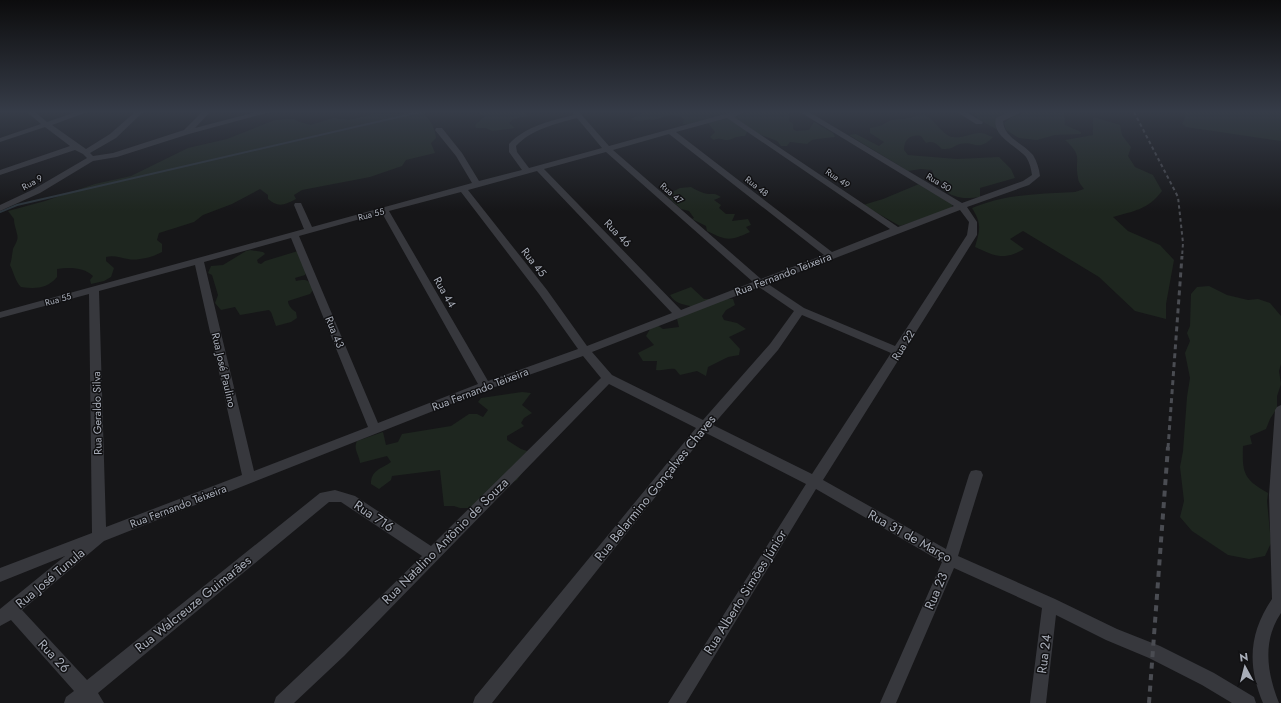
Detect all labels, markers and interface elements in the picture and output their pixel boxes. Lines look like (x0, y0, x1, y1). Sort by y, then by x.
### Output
street label: Rua 49 (823, 165, 853, 191)
street label: Rua 50 (924, 169, 955, 195)
street label: Rua 9 (19, 171, 45, 193)
street label: Rua 48 (742, 173, 772, 199)
street label: Rua 47 (658, 179, 687, 207)
street label: Rua 55 (356, 204, 386, 224)
street label: Rua 46 (601, 215, 635, 251)
street label: Rua 45 (517, 244, 551, 280)
street label: Rua Fernando Teixeira (732, 248, 834, 300)
street label: Rua 44 (430, 274, 461, 311)
street label: Rua 55 (43, 289, 73, 309)
street label: Rua 43 (321, 314, 349, 350)
street label: Rua 22 (887, 327, 919, 363)
street label: Rua José Paulino (208, 331, 240, 409)
street label: Rua Fernando Teixeira (429, 363, 531, 415)
street label: Rua Geraldo Silva (88, 371, 106, 455)
street label: Rua Belarmino Gonçalves Chaves (590, 411, 720, 565)
street label: Rua Natalino Antônio de Souza (377, 473, 513, 609)
street label: Rua Fernando Teixeira (127, 480, 229, 532)
street label: Rua 716 (350, 496, 398, 536)
street label: Rua 31 de Março (865, 505, 955, 567)
street label: Rua Alberto Simões Júnior (699, 526, 791, 658)
street label: Rua José Tunula (11, 543, 89, 613)
street label: Rua Walcreuze Guimarães (131, 551, 255, 657)
street label: Rua 23 (920, 569, 952, 613)
street label: Rua 24 (1032, 633, 1056, 675)
street label: Rua 26 (34, 635, 74, 677)
north arrow (1225, 647, 1265, 687)
text: N (1238, 649, 1249, 666)

